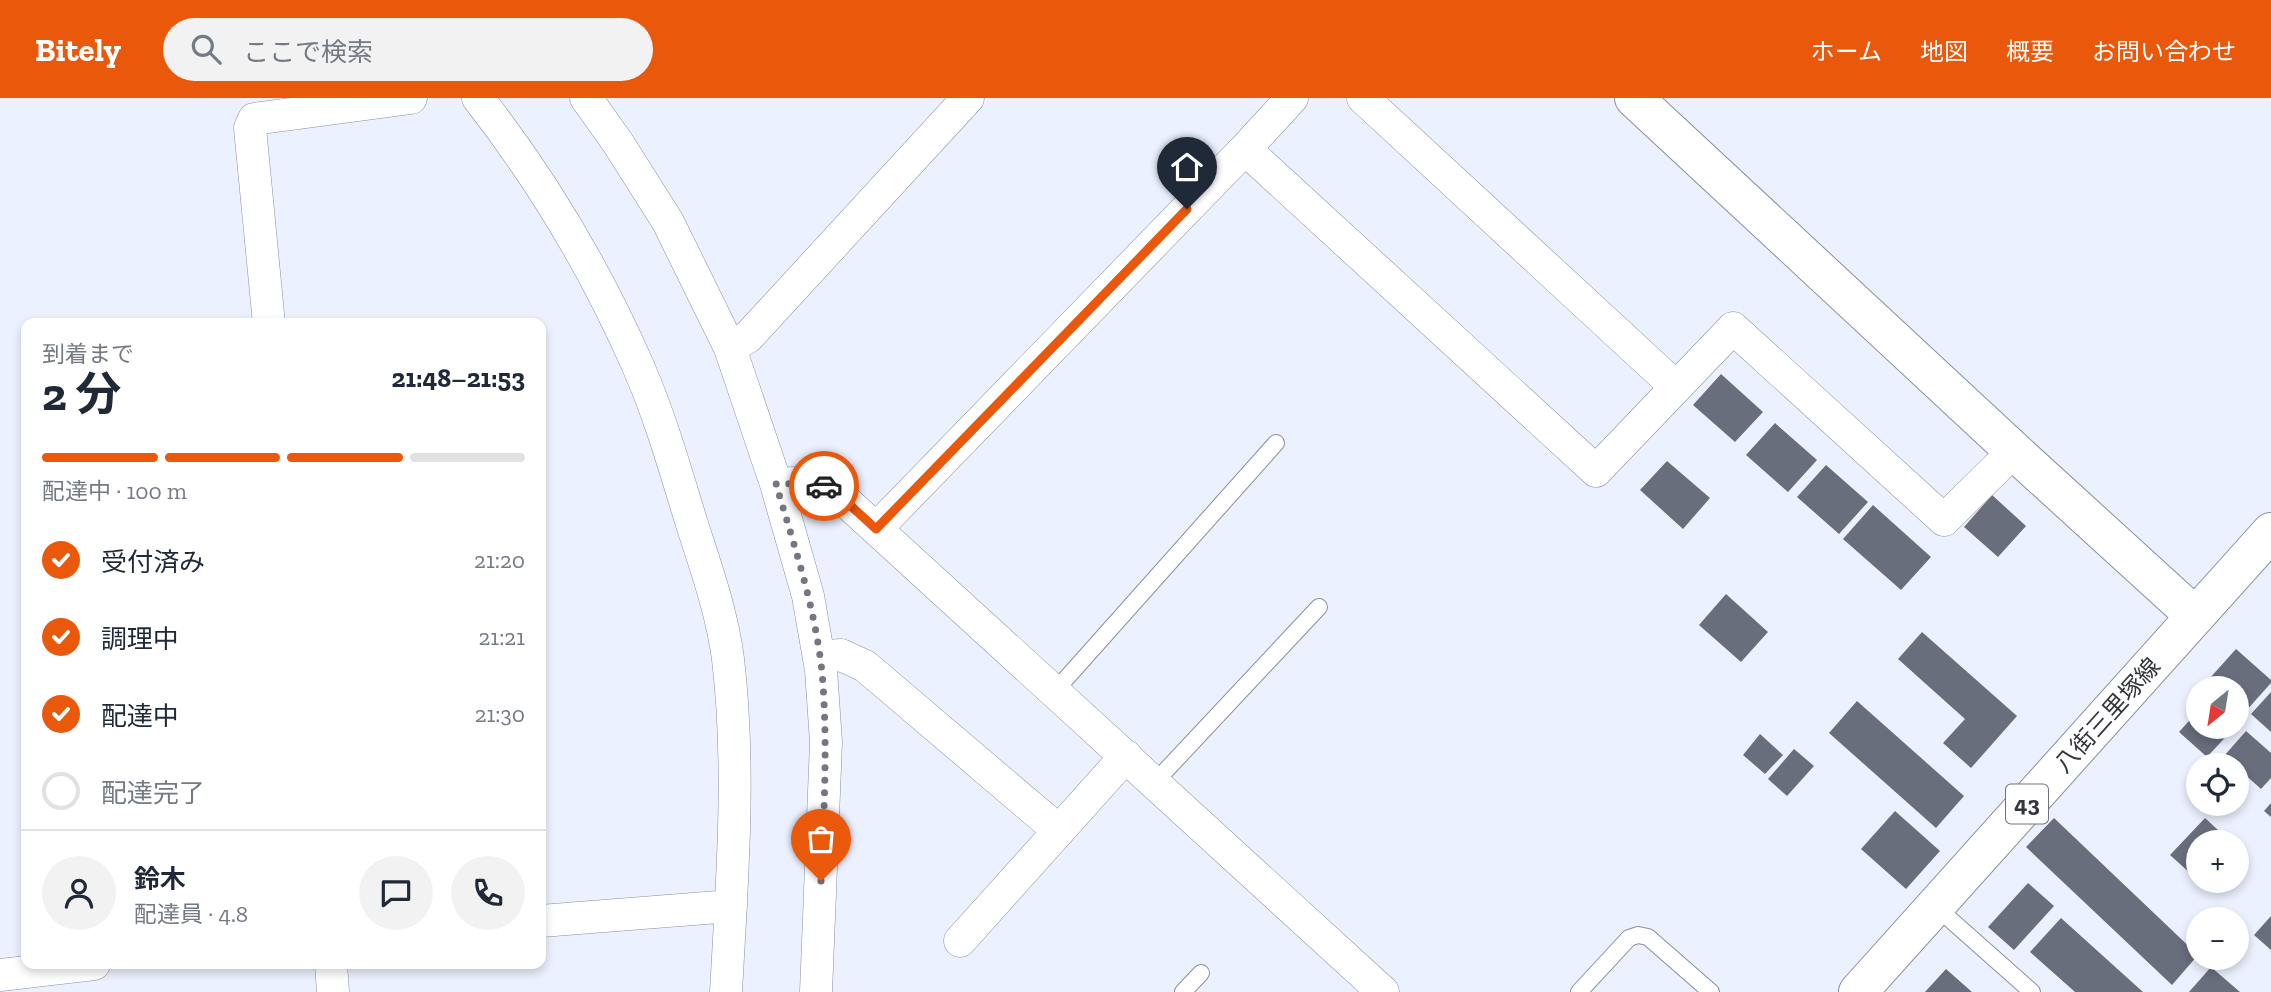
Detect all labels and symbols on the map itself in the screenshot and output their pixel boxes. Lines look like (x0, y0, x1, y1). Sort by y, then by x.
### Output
pin (1157, 137, 1217, 209)
courier (789, 451, 859, 521)
street label: 八街三里塚線 (2048, 652, 2166, 778)
north arrow (2186, 676, 2249, 738)
road number: 43 (2006, 784, 2048, 824)
pin (791, 809, 851, 881)

